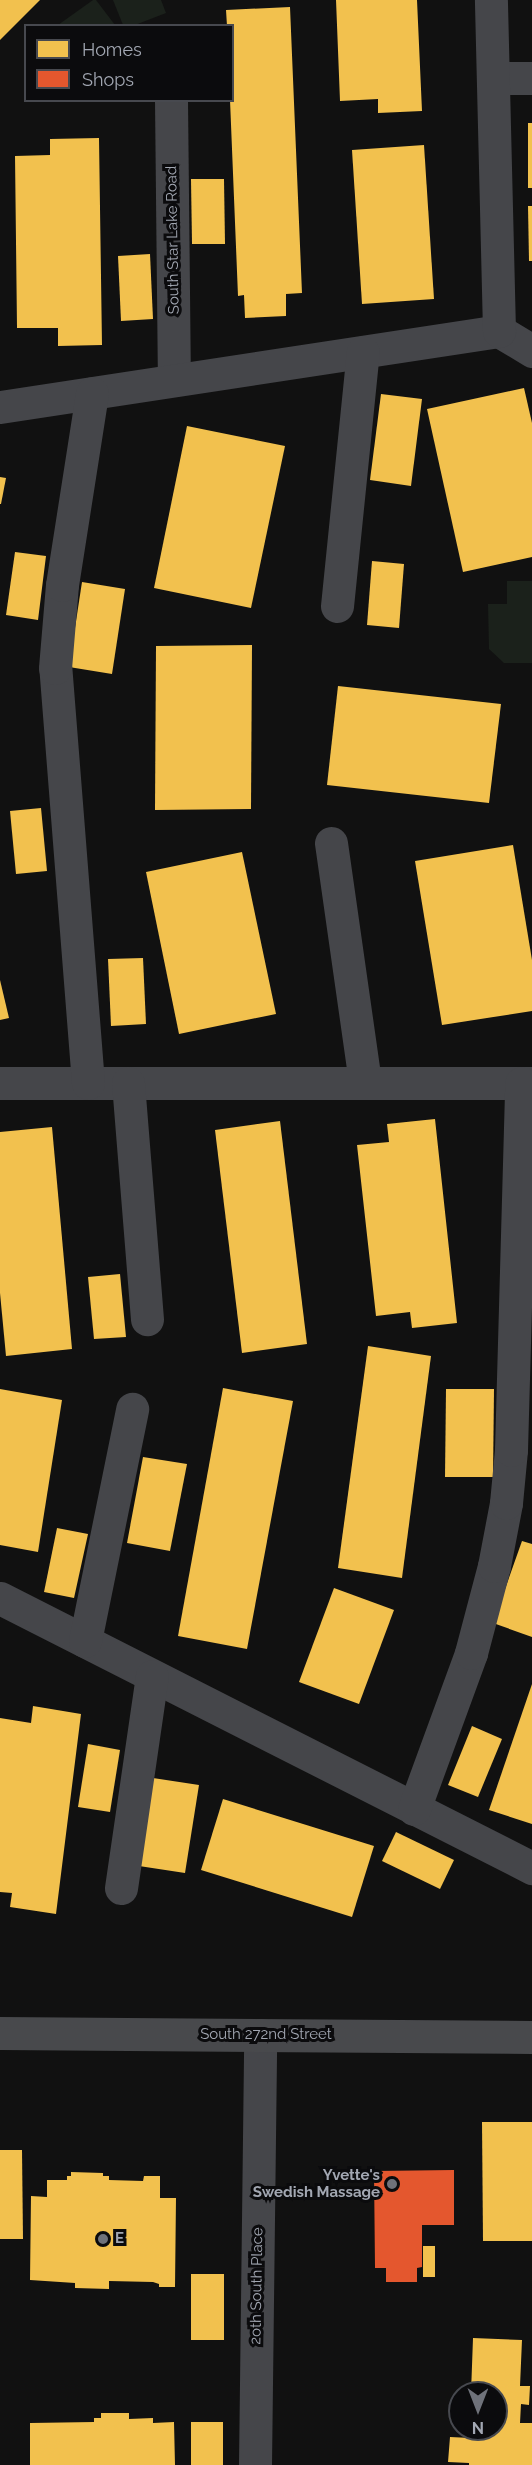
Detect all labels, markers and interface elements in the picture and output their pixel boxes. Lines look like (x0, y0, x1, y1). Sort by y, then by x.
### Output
legend (24, 24, 234, 102)
text: Homes (82, 39, 142, 60)
text: Shops (82, 69, 134, 90)
street label: South Star Lake Road (163, 165, 183, 315)
street label: South 272nd Street (200, 2026, 332, 2044)
place label: Yvette's Swedish Massage (253, 2166, 380, 2201)
marker: Yvette's Swedish Massage (385, 2177, 399, 2191)
street label: 2oth South Place (247, 2227, 267, 2345)
place label: E (115, 2230, 124, 2248)
marker: E (96, 2232, 110, 2246)
north arrow (448, 2381, 508, 2441)
text: N (472, 2418, 484, 2437)

